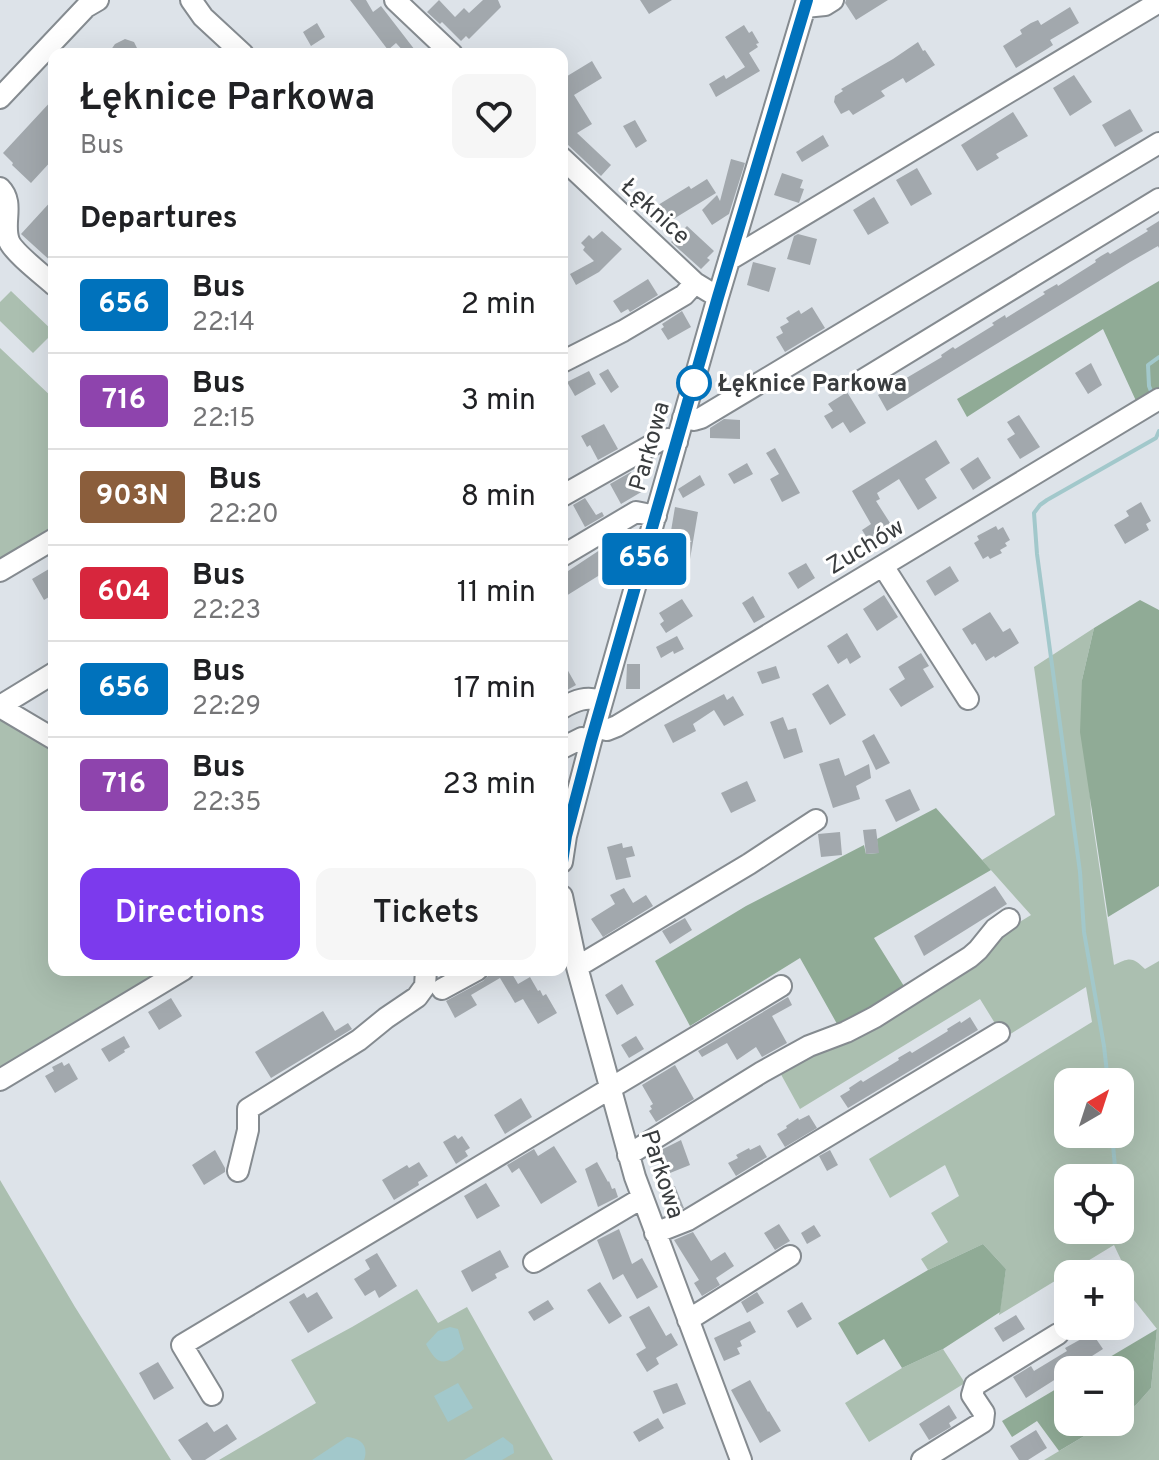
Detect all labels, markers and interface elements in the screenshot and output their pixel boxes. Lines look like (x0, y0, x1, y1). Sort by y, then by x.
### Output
button: heart (452, 74, 536, 158)
text: Łęknice Parkowa (80, 75, 375, 124)
text: Bus (80, 130, 124, 163)
street label: Łęknice (614, 173, 696, 252)
text: Departures (80, 201, 238, 238)
text: Bus (192, 270, 245, 307)
text: 656 (98, 287, 150, 323)
text: 2 min (461, 287, 536, 324)
text: 22:14 (192, 307, 255, 340)
text: Bus (192, 366, 245, 403)
marker: Łęknice Parkowa (677, 366, 711, 400)
place label: Łęknice Parkowa (718, 370, 907, 400)
text: 716 (102, 383, 146, 419)
text: 3 min (461, 383, 536, 420)
street label: Parkowa (624, 398, 678, 495)
text: 22:15 (192, 403, 256, 436)
text: Bus (209, 462, 262, 499)
text: 903N (96, 479, 169, 515)
text: 8 min (461, 479, 536, 516)
text: 22:20 (209, 499, 279, 532)
street label: Zuchów (822, 513, 910, 583)
line badge: 656 (598, 533, 690, 585)
text: 656 (618, 541, 670, 577)
text: Bus (192, 558, 245, 595)
text: 604 (97, 575, 151, 611)
text: 11 min (457, 575, 536, 612)
text: 22:23 (192, 595, 261, 628)
text: Bus (192, 654, 245, 691)
text: 656 (98, 671, 150, 707)
text: 17 min (453, 671, 536, 708)
text: 22:29 (192, 691, 261, 724)
text: Bus (192, 750, 245, 787)
text: 716 (102, 767, 146, 803)
text: 23 min (443, 767, 536, 804)
text: 22:35 (192, 787, 261, 820)
button: Directions (80, 868, 300, 960)
button: Tickets (316, 868, 536, 960)
north arrow (1054, 1068, 1134, 1148)
map controls (1054, 1068, 1134, 1436)
street label: Parkowa (633, 1126, 690, 1223)
button: locate (1054, 1164, 1134, 1244)
button: + (1054, 1260, 1134, 1340)
button: − (1054, 1356, 1134, 1436)

